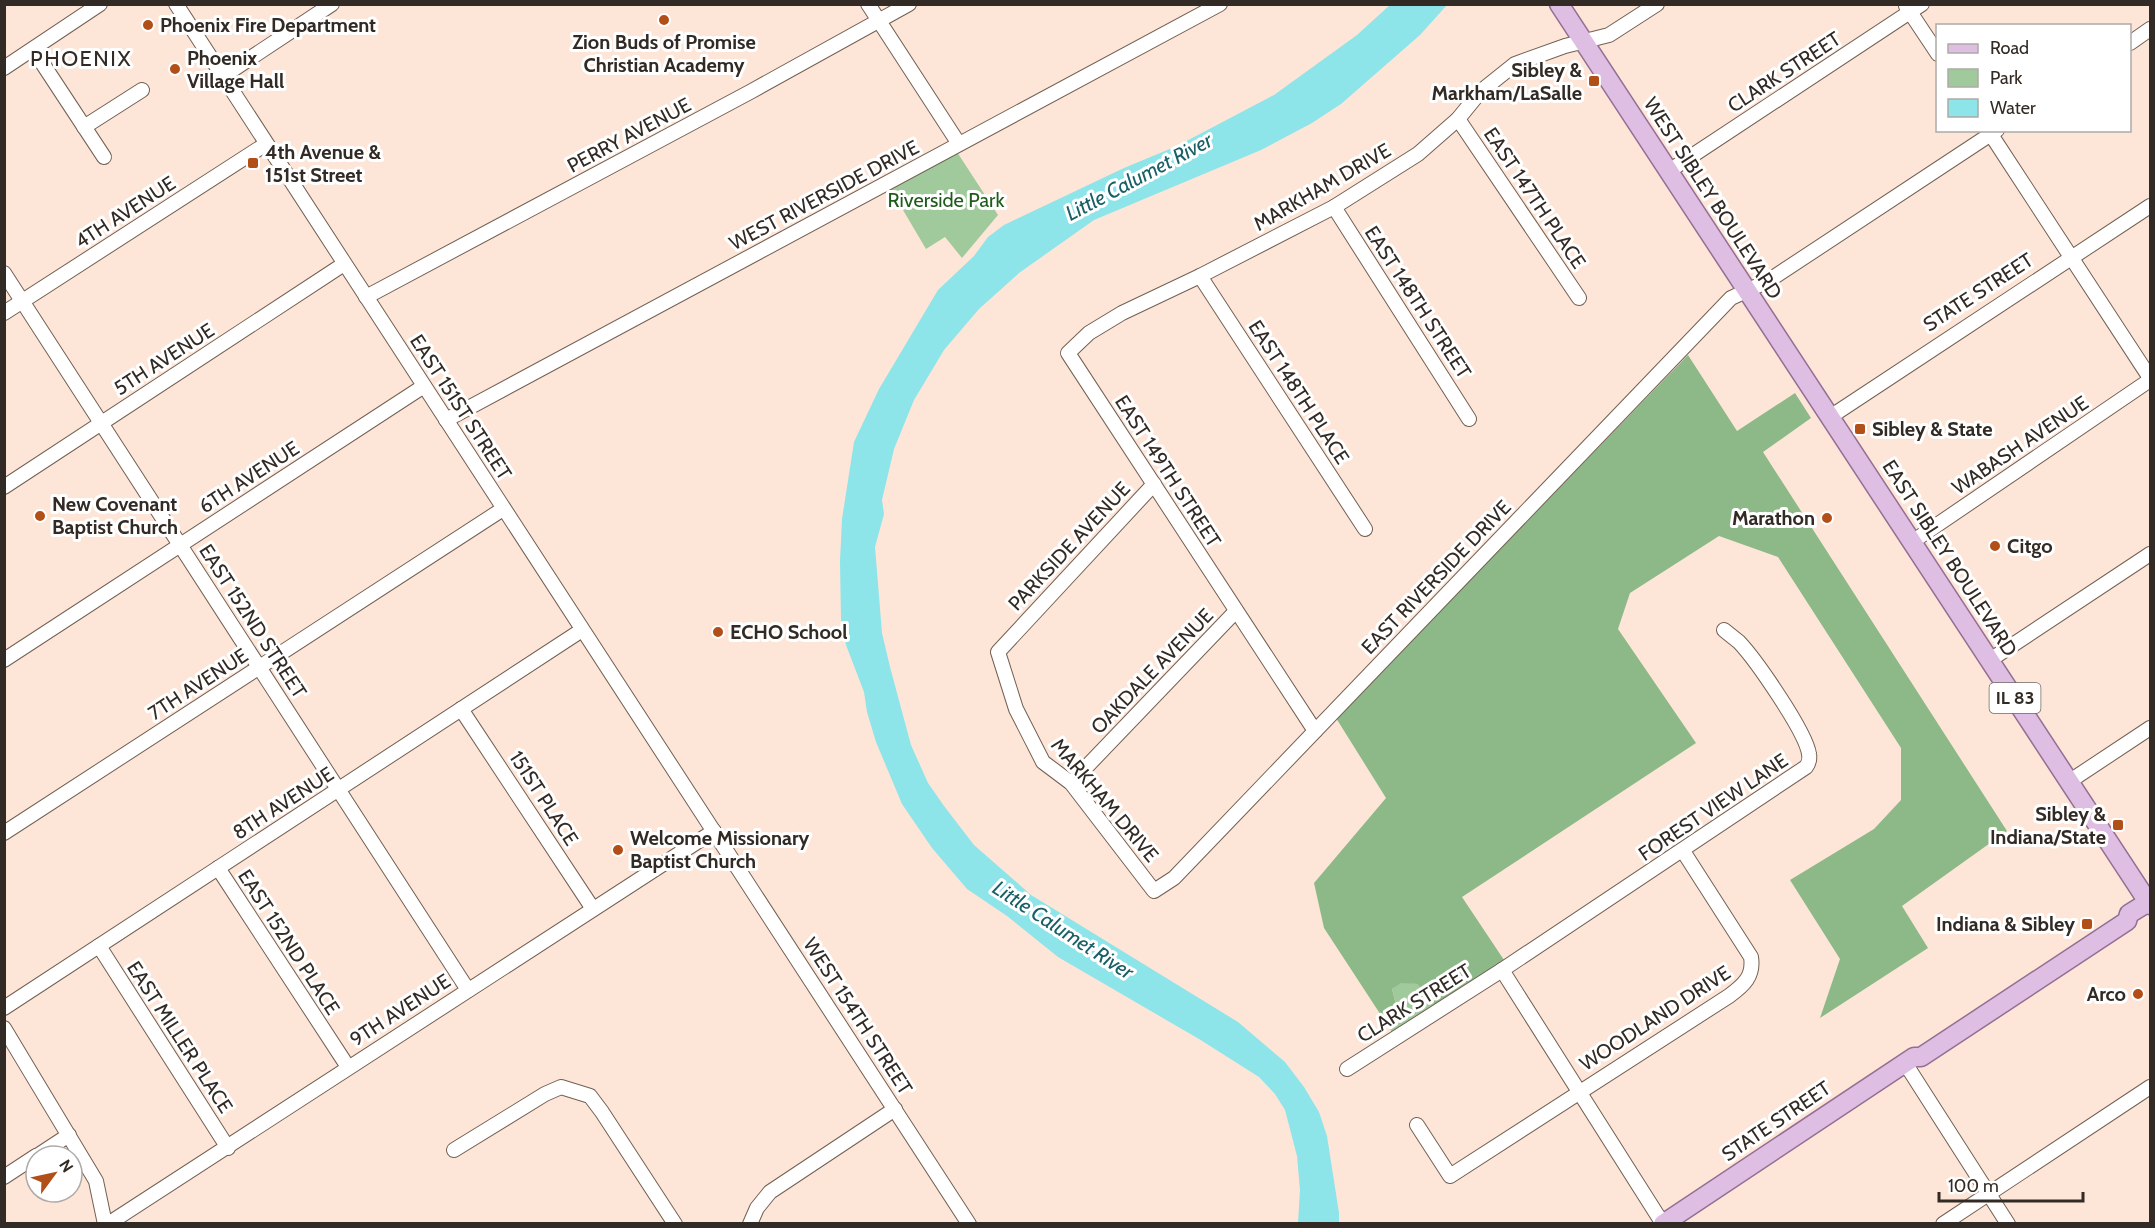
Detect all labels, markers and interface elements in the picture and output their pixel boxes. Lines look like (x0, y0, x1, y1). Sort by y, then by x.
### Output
place label: Phoenix Fire Department (160, 13, 376, 37)
marker: Zion Buds of Promise Christian Academy (657, 13, 671, 27)
marker: Phoenix Fire Department (141, 18, 155, 32)
legend (1936, 24, 2131, 132)
street label: CLARK STREET (1723, 26, 1845, 117)
place label: Zion Buds of Promise Christian Academy (572, 30, 756, 77)
text: Road (1990, 37, 2029, 59)
district label: PHOENIX (30, 45, 132, 72)
place label: Phoenix Village Hall (187, 46, 284, 93)
place label: Sibley & Markham/LaSalle (1432, 58, 1582, 105)
marker: Phoenix Village Hall (168, 62, 182, 76)
text: Park (1990, 67, 2023, 89)
marker: Sibley & Markham/LaSalle (1587, 74, 1601, 88)
street label: PERRY AVENUE (563, 92, 695, 178)
street label: WEST SIBLEY BOULEVARD (1639, 93, 1787, 303)
text: Water (1990, 97, 2036, 119)
street label: EAST 147TH PLACE (1479, 123, 1591, 273)
water label: Little Calumet River (1061, 127, 1218, 226)
street label: WEST RIVERSIDE DRIVE (725, 135, 923, 255)
street label: MARKHAM DRIVE (1249, 138, 1395, 236)
place label: 4th Avenue & 151st Street (265, 140, 381, 187)
marker: 4th Avenue & 151st Street (246, 156, 260, 170)
street label: 4TH AVENUE (70, 171, 180, 253)
park label: Riverside Park (888, 188, 1004, 212)
street label: EAST 148TH STREET (1360, 221, 1476, 383)
street label: STATE STREET (1919, 247, 2038, 336)
street label: EAST 148TH PLACE (1244, 316, 1354, 468)
street label: 5TH AVENUE (110, 318, 218, 400)
street label: EAST 151ST STREET (405, 330, 517, 484)
street label: EAST 149TH STREET (1110, 391, 1226, 552)
street label: WABASH AVENUE (1947, 391, 2093, 499)
place label: Sibley & State (1872, 417, 1993, 441)
marker: Sibley & State (1853, 422, 1867, 436)
street label: 6TH AVENUE (194, 436, 304, 518)
street label: EAST SIBLEY BOULEVARD (1878, 455, 2022, 661)
street label: PARKSIDE AVENUE (1003, 477, 1135, 615)
place label: New Covenant Baptist Church (52, 492, 178, 539)
street label: EAST RIVERSIDE DRIVE (1356, 495, 1516, 659)
place label: Marathon (1732, 506, 1815, 530)
marker: New Covenant Baptist Church (33, 509, 47, 523)
marker: Marathon (1820, 511, 1834, 525)
place label: Citgo (2007, 534, 2053, 558)
marker: Citgo (1988, 539, 2002, 553)
street label: EAST 152ND STREET (194, 540, 312, 703)
street label: OAKDALE AVENUE (1086, 603, 1218, 739)
place label: ECHO School (730, 620, 847, 644)
marker: ECHO School (711, 625, 725, 639)
street label: 7TH AVENUE (144, 643, 252, 725)
road number: IL 83 (1990, 683, 2040, 713)
street label: MARKHAM DRIVE (1046, 733, 1164, 867)
street label: 151ST PLACE (505, 746, 583, 850)
street label: FOREST VIEW LANE (1634, 748, 1792, 866)
street label: 8TH AVENUE (228, 761, 338, 845)
place label: Sibley & Indiana/State (1990, 802, 2106, 849)
marker: Sibley & Indiana/State (2111, 818, 2125, 832)
place label: Welcome Missionary Baptist Church (630, 826, 810, 873)
marker: Welcome Missionary Baptist Church (611, 843, 625, 857)
street label: EAST 152ND PLACE (233, 865, 345, 1019)
water label: Little Calumet River (988, 875, 1140, 985)
place label: Indiana & Sibley (1936, 912, 2075, 936)
marker: Indiana & Sibley (2080, 917, 2094, 931)
street label: WEST 154TH STREET (798, 933, 918, 1099)
street label: EAST MILLER PLACE (122, 957, 238, 1117)
street label: CLARK STREET (1353, 958, 1476, 1048)
street label: WOODLAND DRIVE (1575, 960, 1735, 1076)
street label: 9TH AVENUE (345, 969, 455, 1051)
place label: Arco (2087, 982, 2126, 1006)
marker: Arco (2131, 987, 2145, 1001)
street label: STATE STREET (1717, 1076, 1835, 1166)
north arrow (24, 1144, 84, 1204)
text: N (55, 1156, 77, 1176)
scale bar (1939, 1165, 2083, 1203)
text: 100 m (1948, 1175, 1999, 1197)

